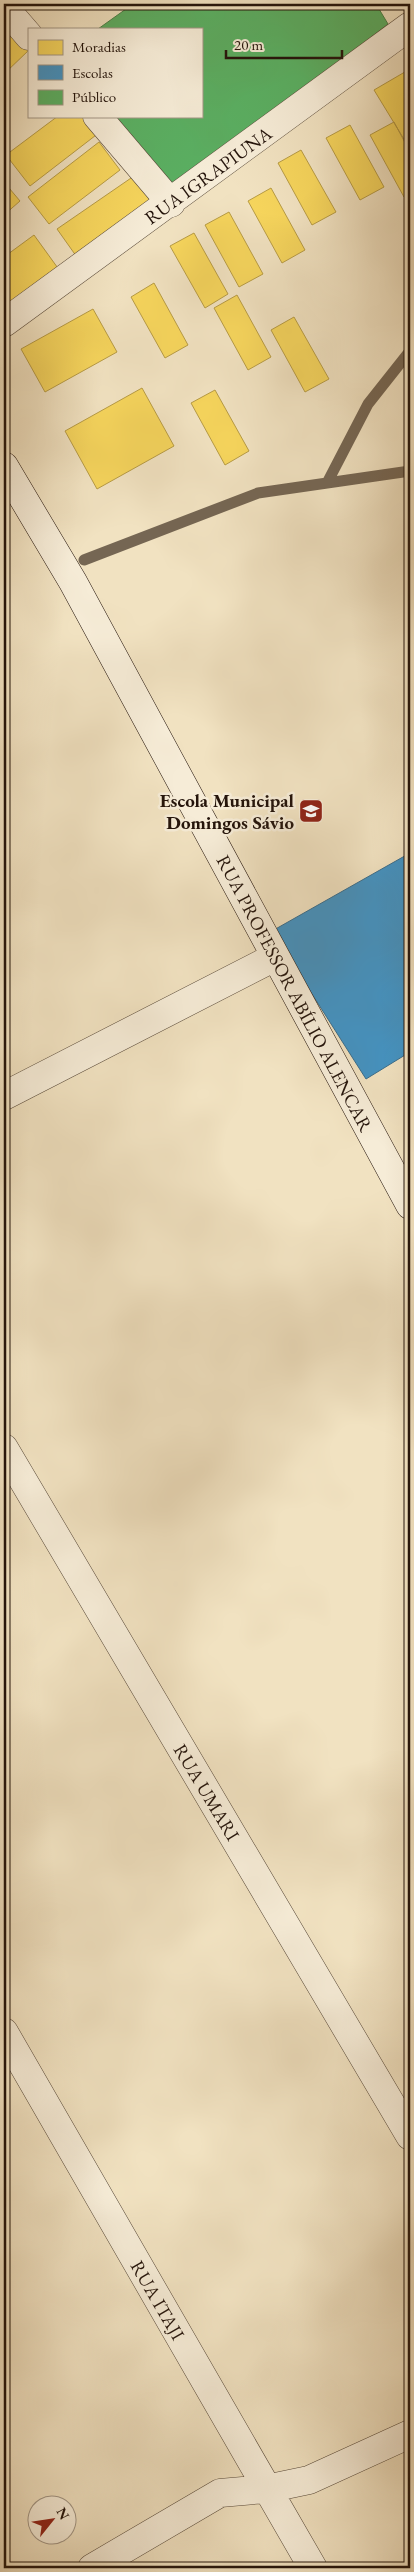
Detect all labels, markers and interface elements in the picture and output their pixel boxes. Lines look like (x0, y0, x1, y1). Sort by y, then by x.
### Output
legend (28, 28, 202, 118)
scale bar (226, 28, 343, 60)
text: 20 m (234, 35, 263, 54)
text: Moradias (72, 37, 126, 56)
text: Escolas (72, 63, 113, 82)
text: Público (72, 87, 116, 106)
street label: RUA IGRAPIUNA (140, 120, 278, 230)
place label: Escola Municipal Domingos Sávio (160, 788, 295, 835)
school or university icon: Escola Municipal Domingos Sávio (298, 798, 324, 824)
street label: RUA PROFESSOR ABÍLIO ALENCAR (211, 851, 379, 1136)
street label: RUA UMARI (168, 1739, 246, 1846)
street label: RUA ITAJI (125, 2256, 191, 2345)
north arrow (28, 2494, 78, 2544)
text: N (53, 2504, 74, 2523)

